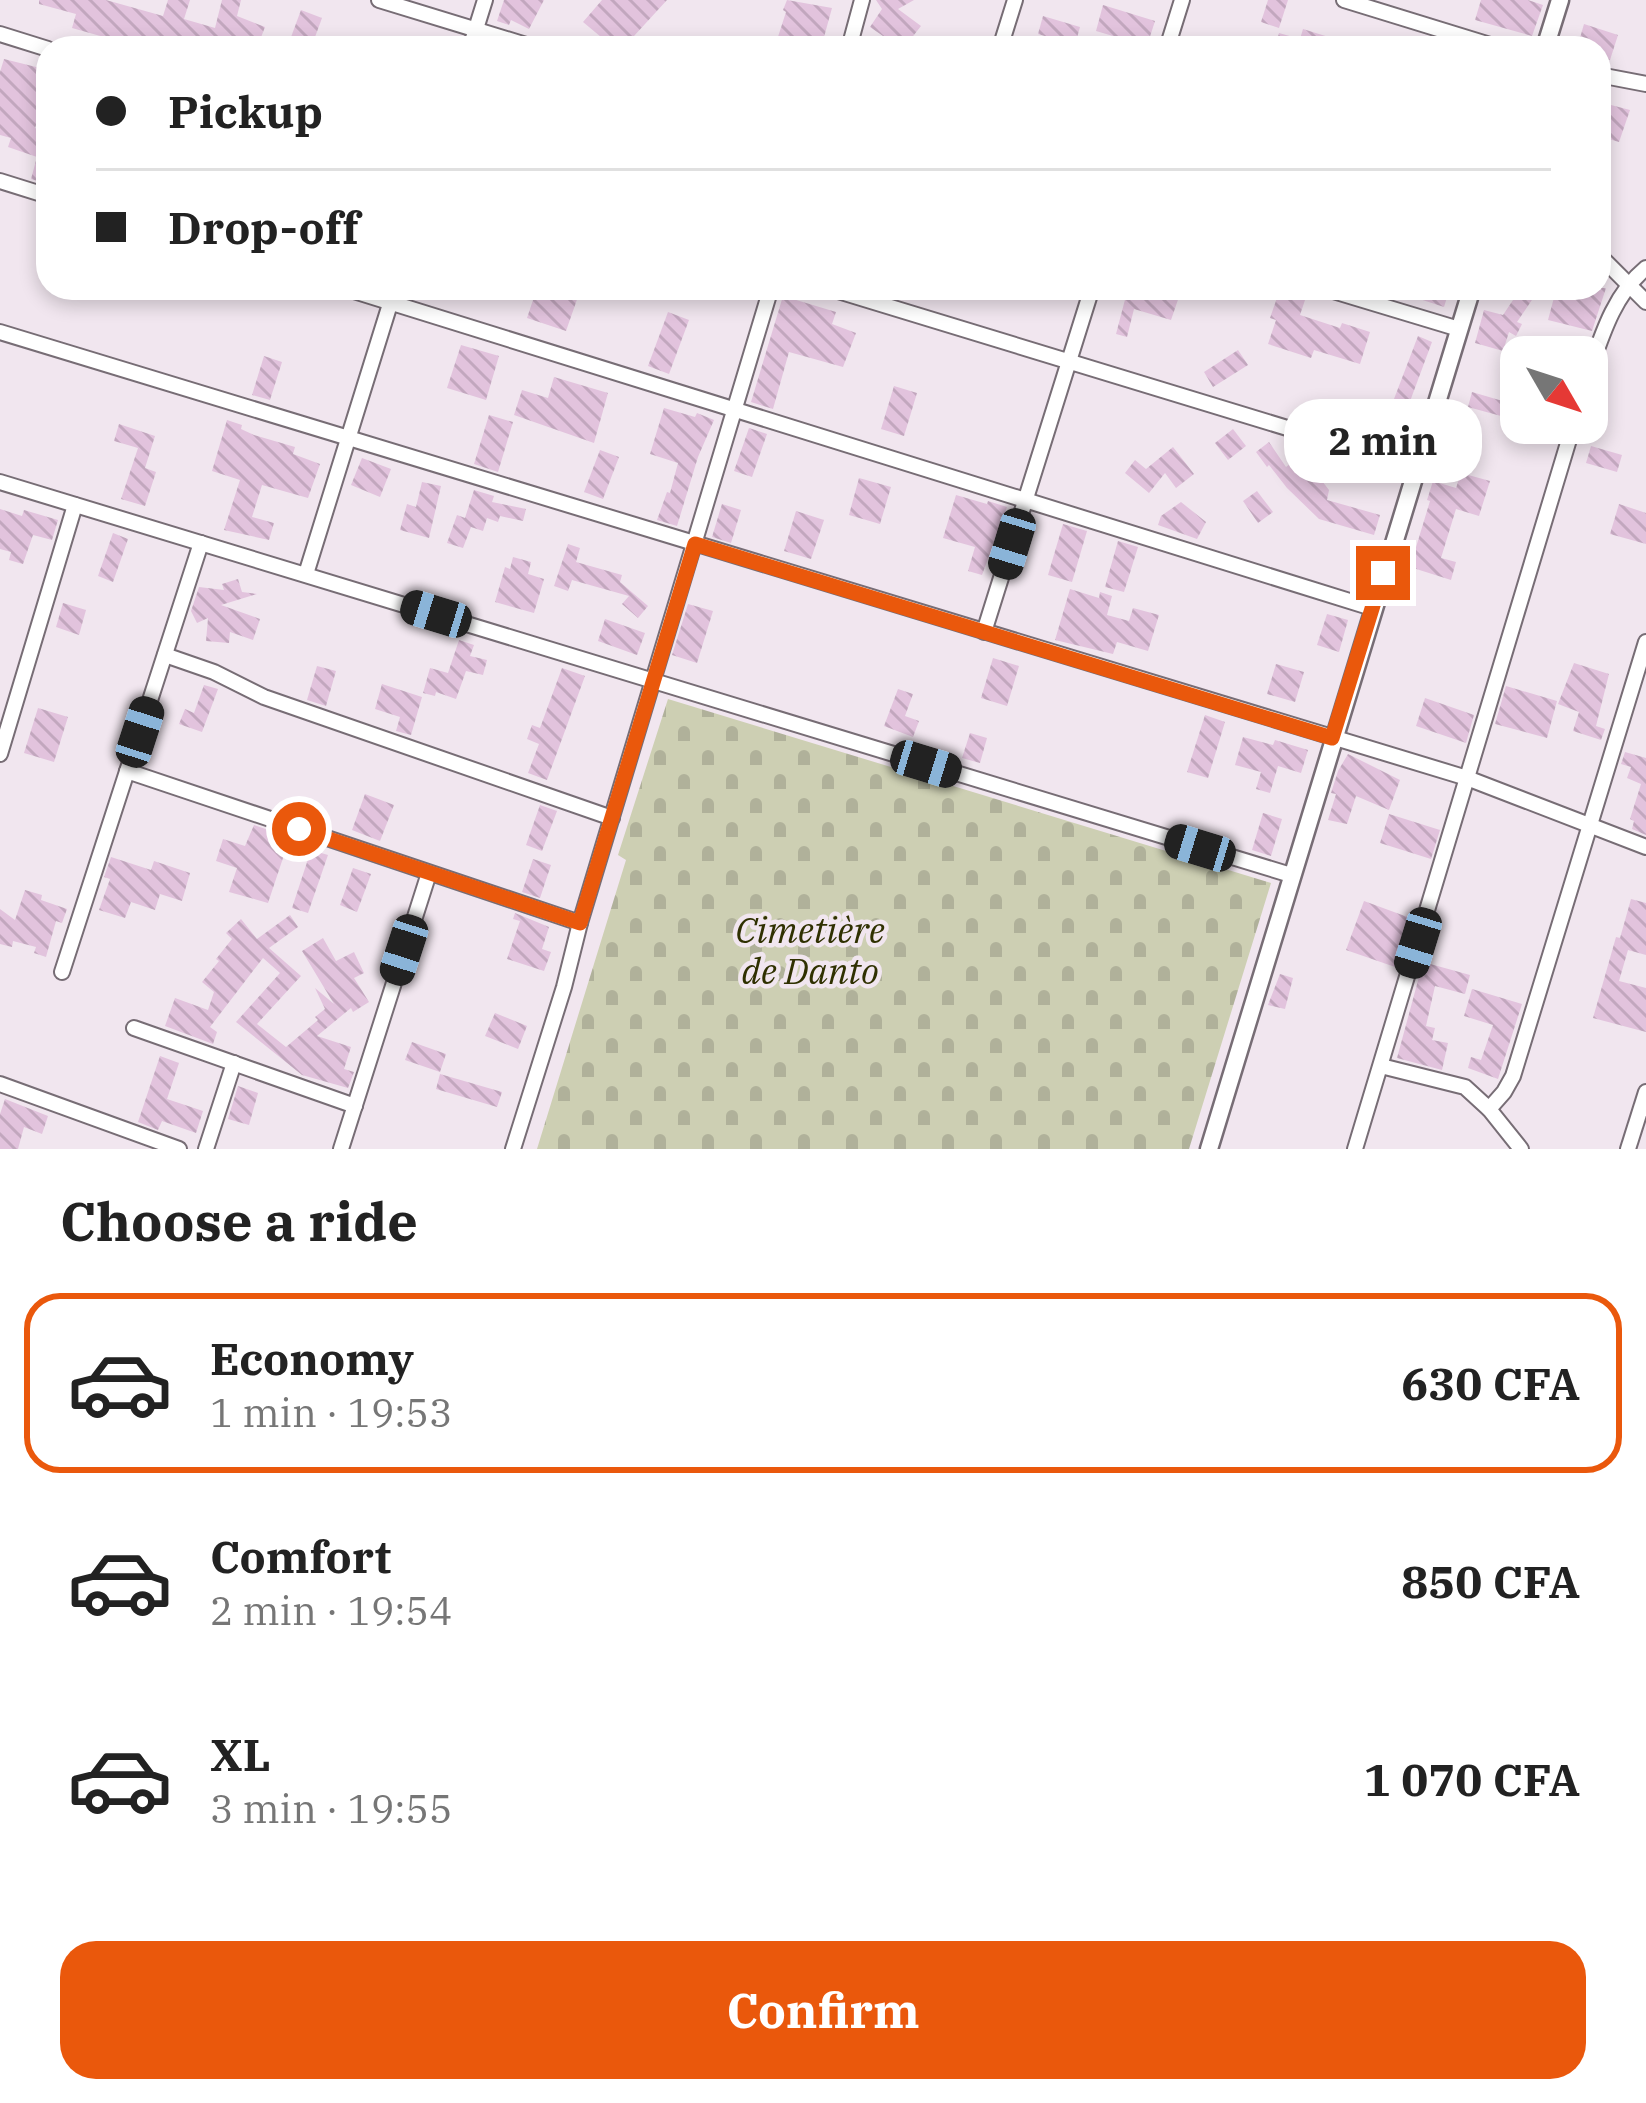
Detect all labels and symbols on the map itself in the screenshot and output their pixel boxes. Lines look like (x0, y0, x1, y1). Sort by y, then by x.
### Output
north arrow (1500, 336, 1608, 444)
callout: 2 min (1284, 399, 1482, 483)
car (984, 504, 1040, 584)
route end (1356, 546, 1410, 600)
car (396, 586, 476, 642)
car (112, 692, 168, 772)
car (886, 736, 966, 792)
route start (272, 802, 326, 856)
car (1160, 820, 1240, 876)
car (1390, 903, 1446, 983)
park label: Cimetière de Danto (735, 906, 885, 994)
car (376, 910, 432, 990)

